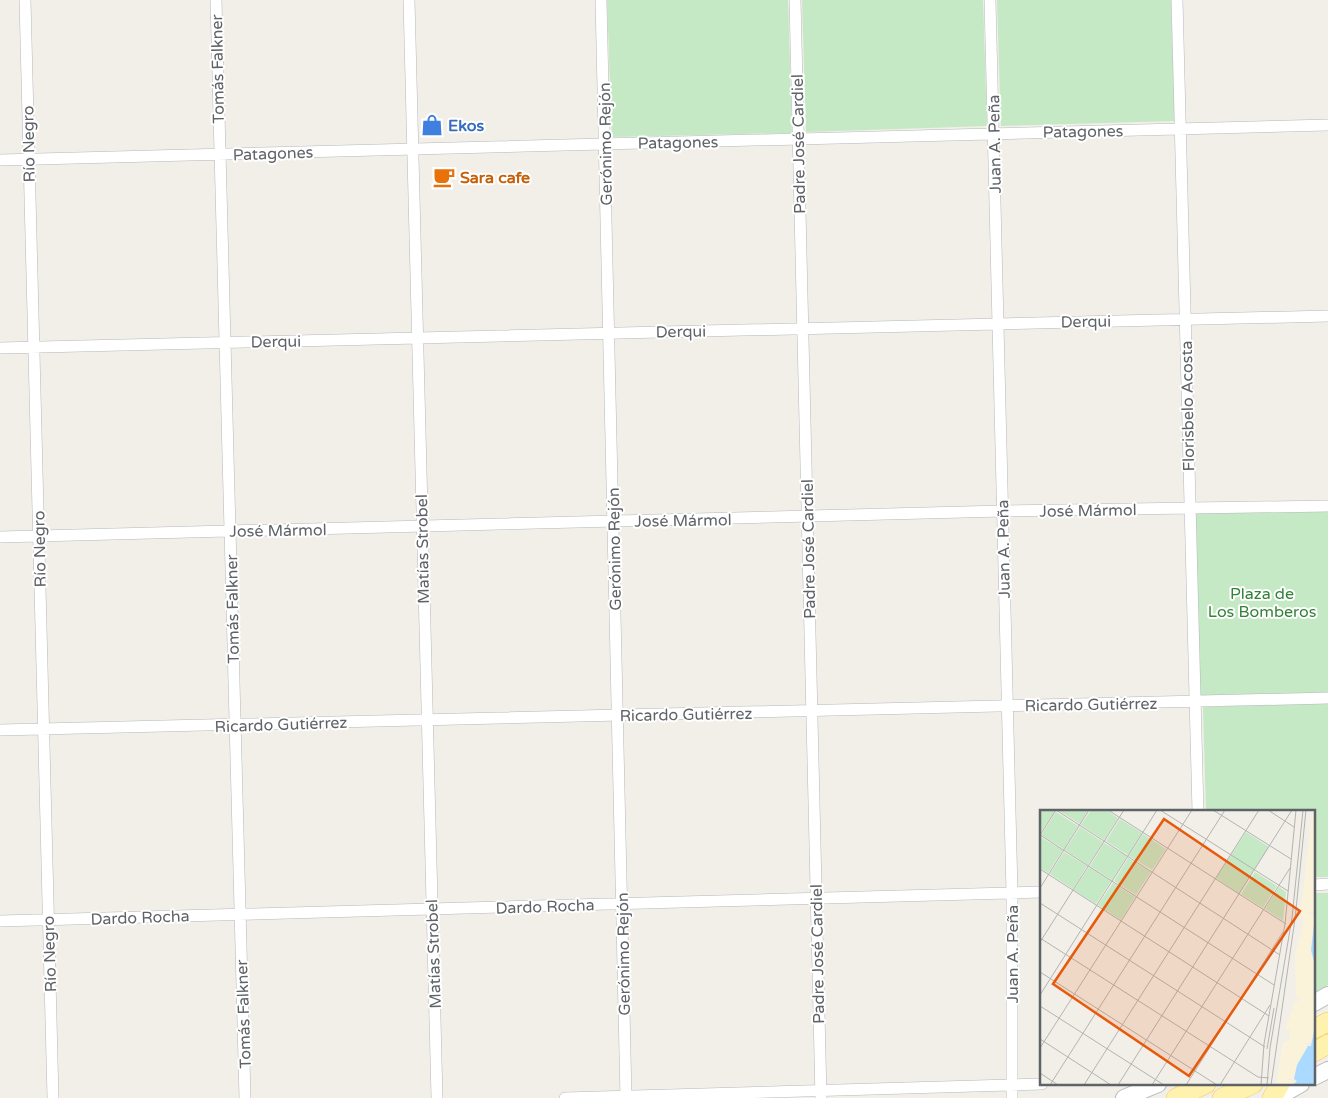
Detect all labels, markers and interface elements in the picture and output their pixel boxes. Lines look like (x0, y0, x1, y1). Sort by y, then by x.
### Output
street label: Tomás Falkner (207, 13, 229, 124)
street label: Padre José Cardiel (788, 74, 810, 214)
street label: Gerónimo Rejón (595, 82, 617, 206)
street label: Juan A. Peña (984, 94, 1006, 193)
street label: Río Negro (18, 105, 40, 182)
shop icon: Ekos (419, 112, 445, 138)
place label: Ekos (448, 116, 485, 136)
street label: Patagones (1043, 121, 1123, 143)
street label: Patagones (638, 132, 718, 154)
street label: Patagones (232, 143, 314, 165)
cafe icon: Sara cafe (431, 164, 457, 190)
place label: Sara cafe (460, 168, 530, 188)
street label: Derqui (1061, 312, 1111, 332)
street label: Derqui (656, 322, 706, 342)
street label: Derqui (251, 332, 301, 352)
street label: Florisbelo Acosta (1177, 340, 1199, 472)
street label: Padre José Cardiel (798, 479, 820, 619)
street label: Gerónimo Rejón (604, 487, 626, 611)
street label: Matías Strobel (412, 494, 434, 604)
street label: Juan A. Peña (993, 499, 1015, 598)
street label: José Mármol (1039, 500, 1137, 522)
street label: Río Negro (29, 510, 51, 587)
street label: José Mármol (634, 510, 732, 532)
street label: José Mármol (229, 520, 327, 542)
street label: Tomás Falkner (222, 553, 244, 664)
park label: Plaza de Los Bomberos (1208, 584, 1316, 622)
street label: Ricardo Gutiérrez (1024, 694, 1158, 716)
street label: Ricardo Gutiérrez (619, 704, 753, 726)
street label: Ricardo Gutiérrez (214, 713, 348, 737)
inset map (1040, 810, 1316, 1086)
street label: Padre José Cardiel (807, 884, 829, 1024)
street label: Gerónimo Rejón (613, 892, 635, 1016)
street label: Dardo Rocha (495, 895, 595, 919)
street label: Matías Strobel (422, 899, 446, 1009)
street label: Juan A. Peña (1003, 905, 1023, 1003)
street label: Dardo Rocha (90, 906, 190, 930)
street label: Río Negro (39, 915, 61, 993)
street label: Tomás Falkner (232, 958, 256, 1069)

